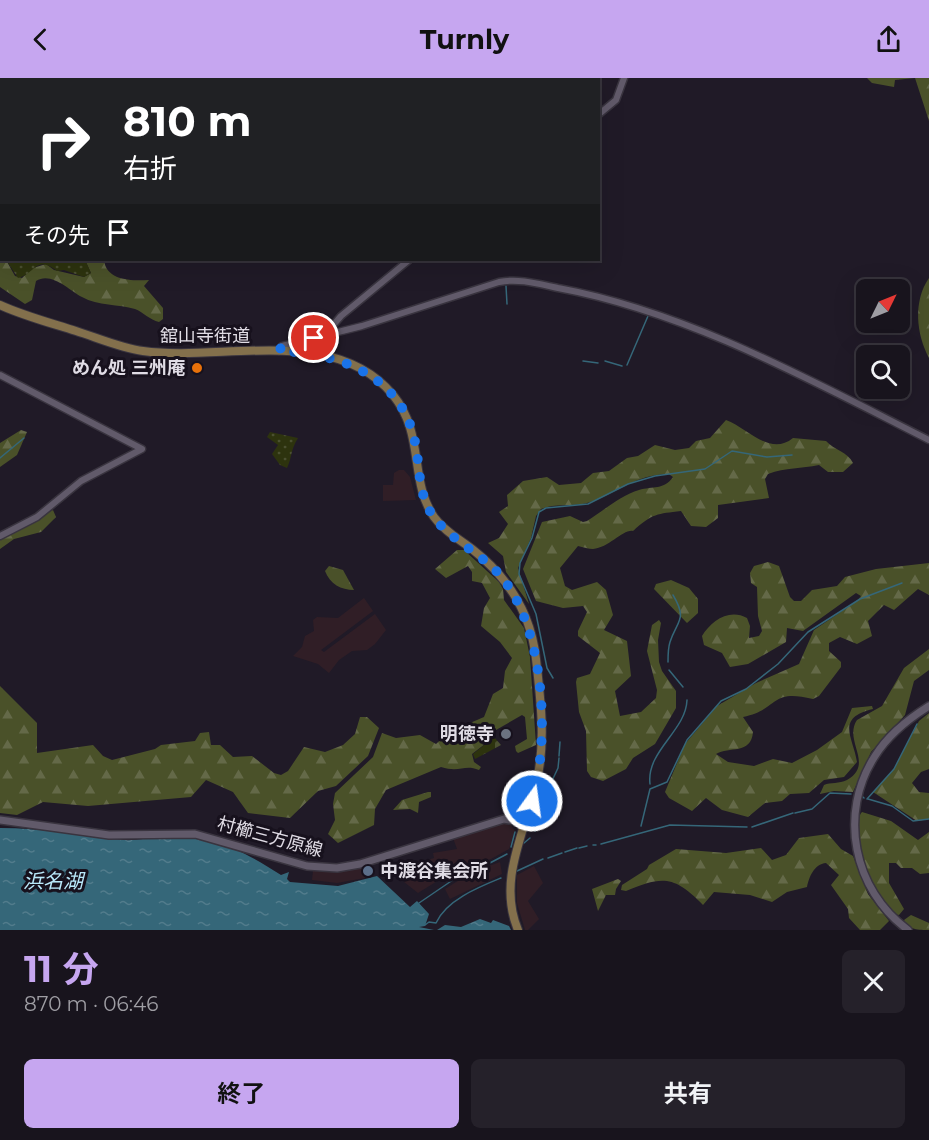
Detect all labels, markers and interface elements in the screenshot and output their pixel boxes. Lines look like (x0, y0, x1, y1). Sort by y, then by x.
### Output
icon: back (24, 23, 57, 56)
text: Turnly (420, 23, 509, 56)
icon: share (872, 23, 905, 56)
text: 810 m (123, 95, 252, 147)
icon: right (24, 102, 102, 180)
text: 右折 (123, 152, 177, 185)
icon: arrive (102, 216, 135, 249)
text: その先 (24, 222, 90, 249)
north arrow (856, 279, 910, 333)
map controls (856, 279, 910, 399)
pin (288, 312, 339, 363)
icon: arrive (297, 321, 330, 354)
street label: 舘山寺街道 (160, 325, 250, 347)
button: search (856, 345, 910, 399)
place label: めん処 三州庵 (72, 357, 185, 379)
marker: めん処 三州庵 (190, 361, 204, 375)
place label: 明徳寺 (440, 723, 494, 745)
marker: 明徳寺 (499, 727, 513, 741)
position arrow (500, 769, 564, 833)
street label: 村櫛三方原線 (215, 812, 325, 862)
place label: 中渡谷集会所 (380, 860, 488, 882)
marker: 中渡谷集会所 (361, 864, 375, 878)
water label: 浜名湖 (23, 869, 86, 893)
text: 11 分 (24, 947, 98, 991)
button: close (842, 950, 905, 1013)
text: 870 m · 06:46 (24, 992, 158, 1016)
button: 終了 (24, 1059, 459, 1128)
button: 共有 (471, 1059, 905, 1128)

